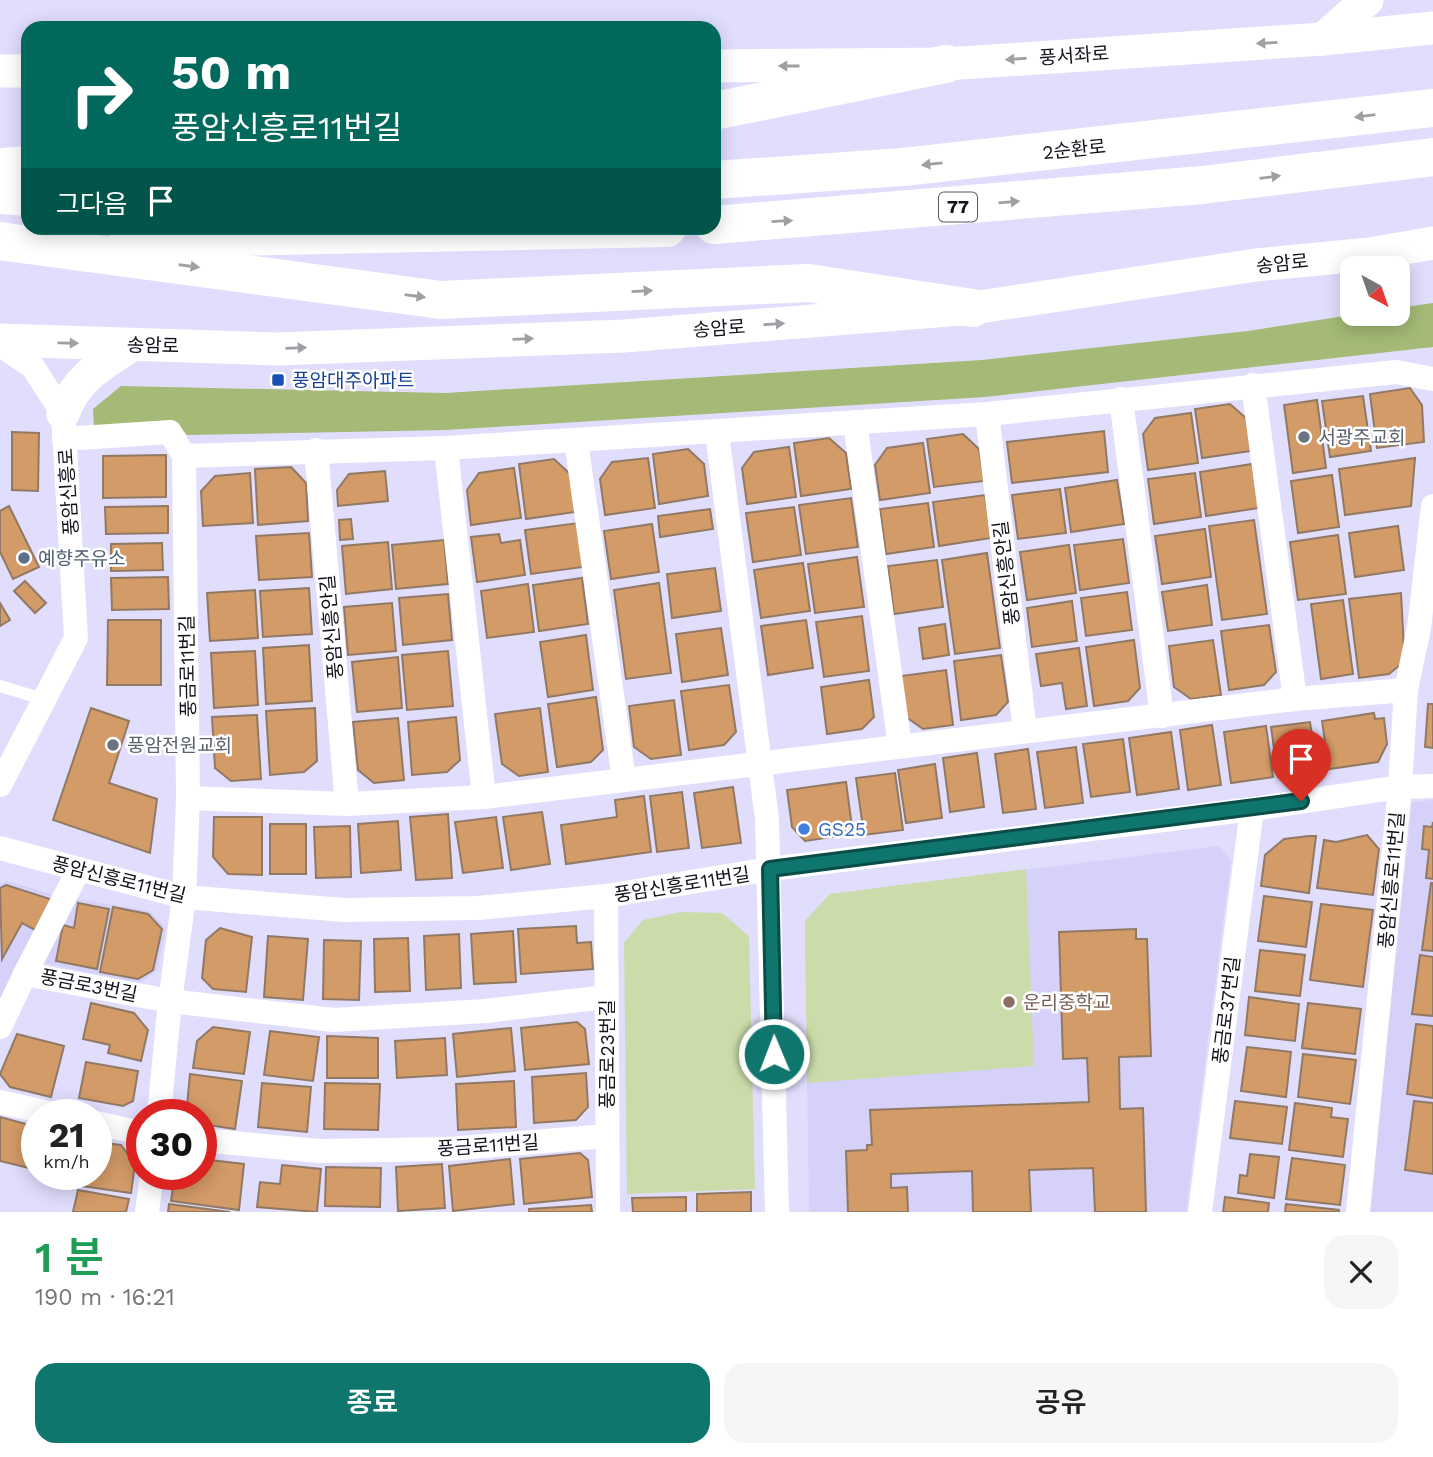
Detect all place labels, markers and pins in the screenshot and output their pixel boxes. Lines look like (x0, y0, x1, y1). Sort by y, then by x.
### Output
place label: 풍암대주아파트 (292, 369, 414, 392)
marker: 풍암대주아파트 (270, 372, 286, 388)
place label: 서광주교회 (1318, 426, 1405, 449)
marker: 서광주교회 (1296, 429, 1312, 445)
place label: 예향주유소 (38, 547, 125, 570)
marker: 예향주유소 (16, 550, 32, 566)
pin (1271, 729, 1331, 801)
place label: 풍암전원교회 (127, 734, 232, 757)
marker: 풍암전원교회 (105, 737, 121, 753)
place label: GS25 (818, 818, 866, 841)
marker: GS25 (796, 821, 812, 837)
place label: 운리중학교 (1023, 991, 1110, 1014)
marker: 운리중학교 (1001, 994, 1017, 1010)

